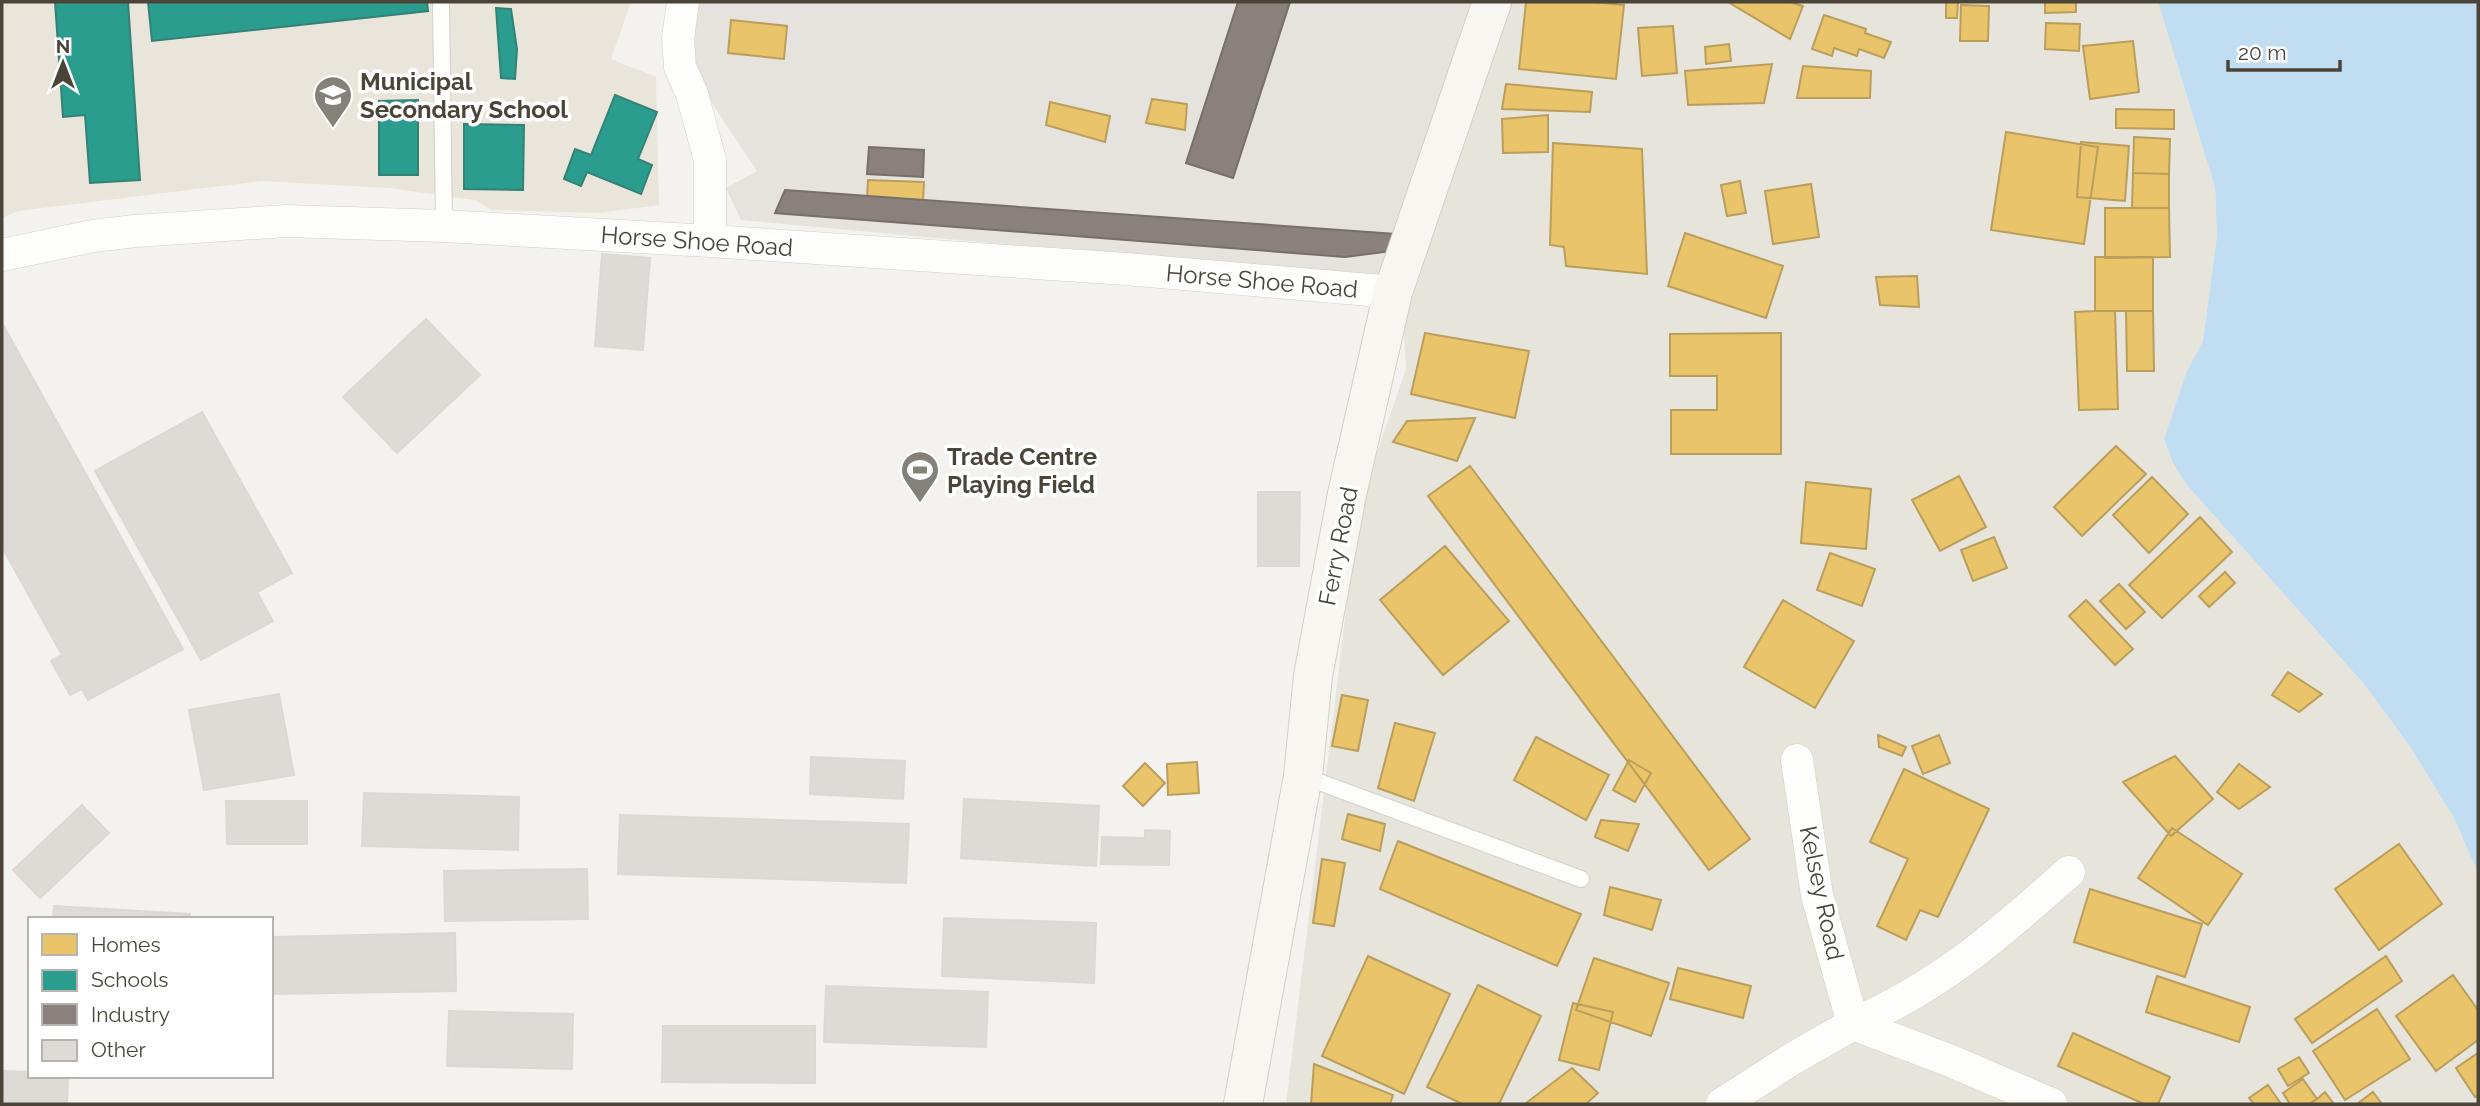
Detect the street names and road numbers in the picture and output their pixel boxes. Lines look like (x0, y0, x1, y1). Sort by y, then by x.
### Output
street label: Horse Shoe Road (600, 220, 794, 262)
street label: Horse Shoe Road (1165, 258, 1359, 304)
street label: Ferry Road (1312, 484, 1364, 608)
street label: Kelsey Road (1794, 823, 1850, 963)

